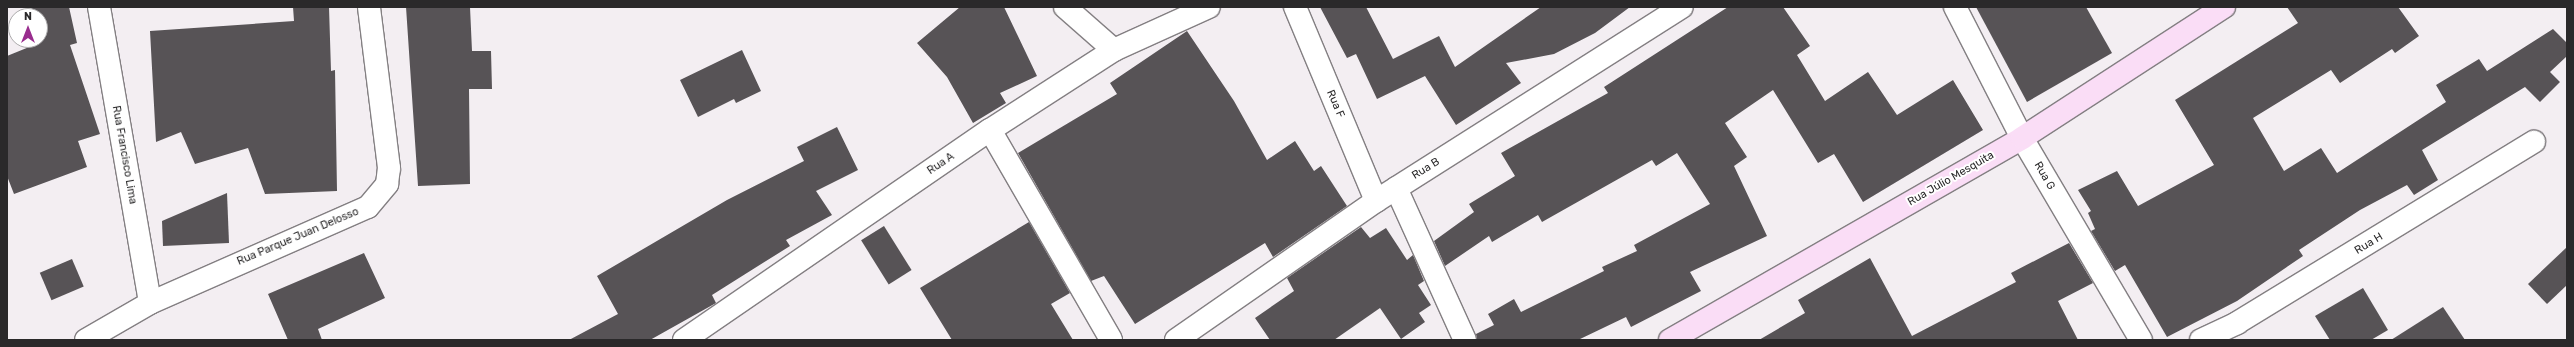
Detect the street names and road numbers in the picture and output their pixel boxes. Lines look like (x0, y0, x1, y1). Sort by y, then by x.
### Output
street label: Rua F (1323, 88, 1347, 120)
street label: Rua Francisco Lima (109, 105, 139, 205)
street label: Rua Júlio Mesquita (1906, 149, 1996, 209)
street label: Rua A (925, 150, 957, 178)
street label: Rua B (1410, 155, 1442, 183)
street label: Rua G (2031, 160, 2057, 192)
street label: Rua Parque Juan Delosso (235, 205, 361, 269)
street label: Rua H (2353, 231, 2385, 257)

